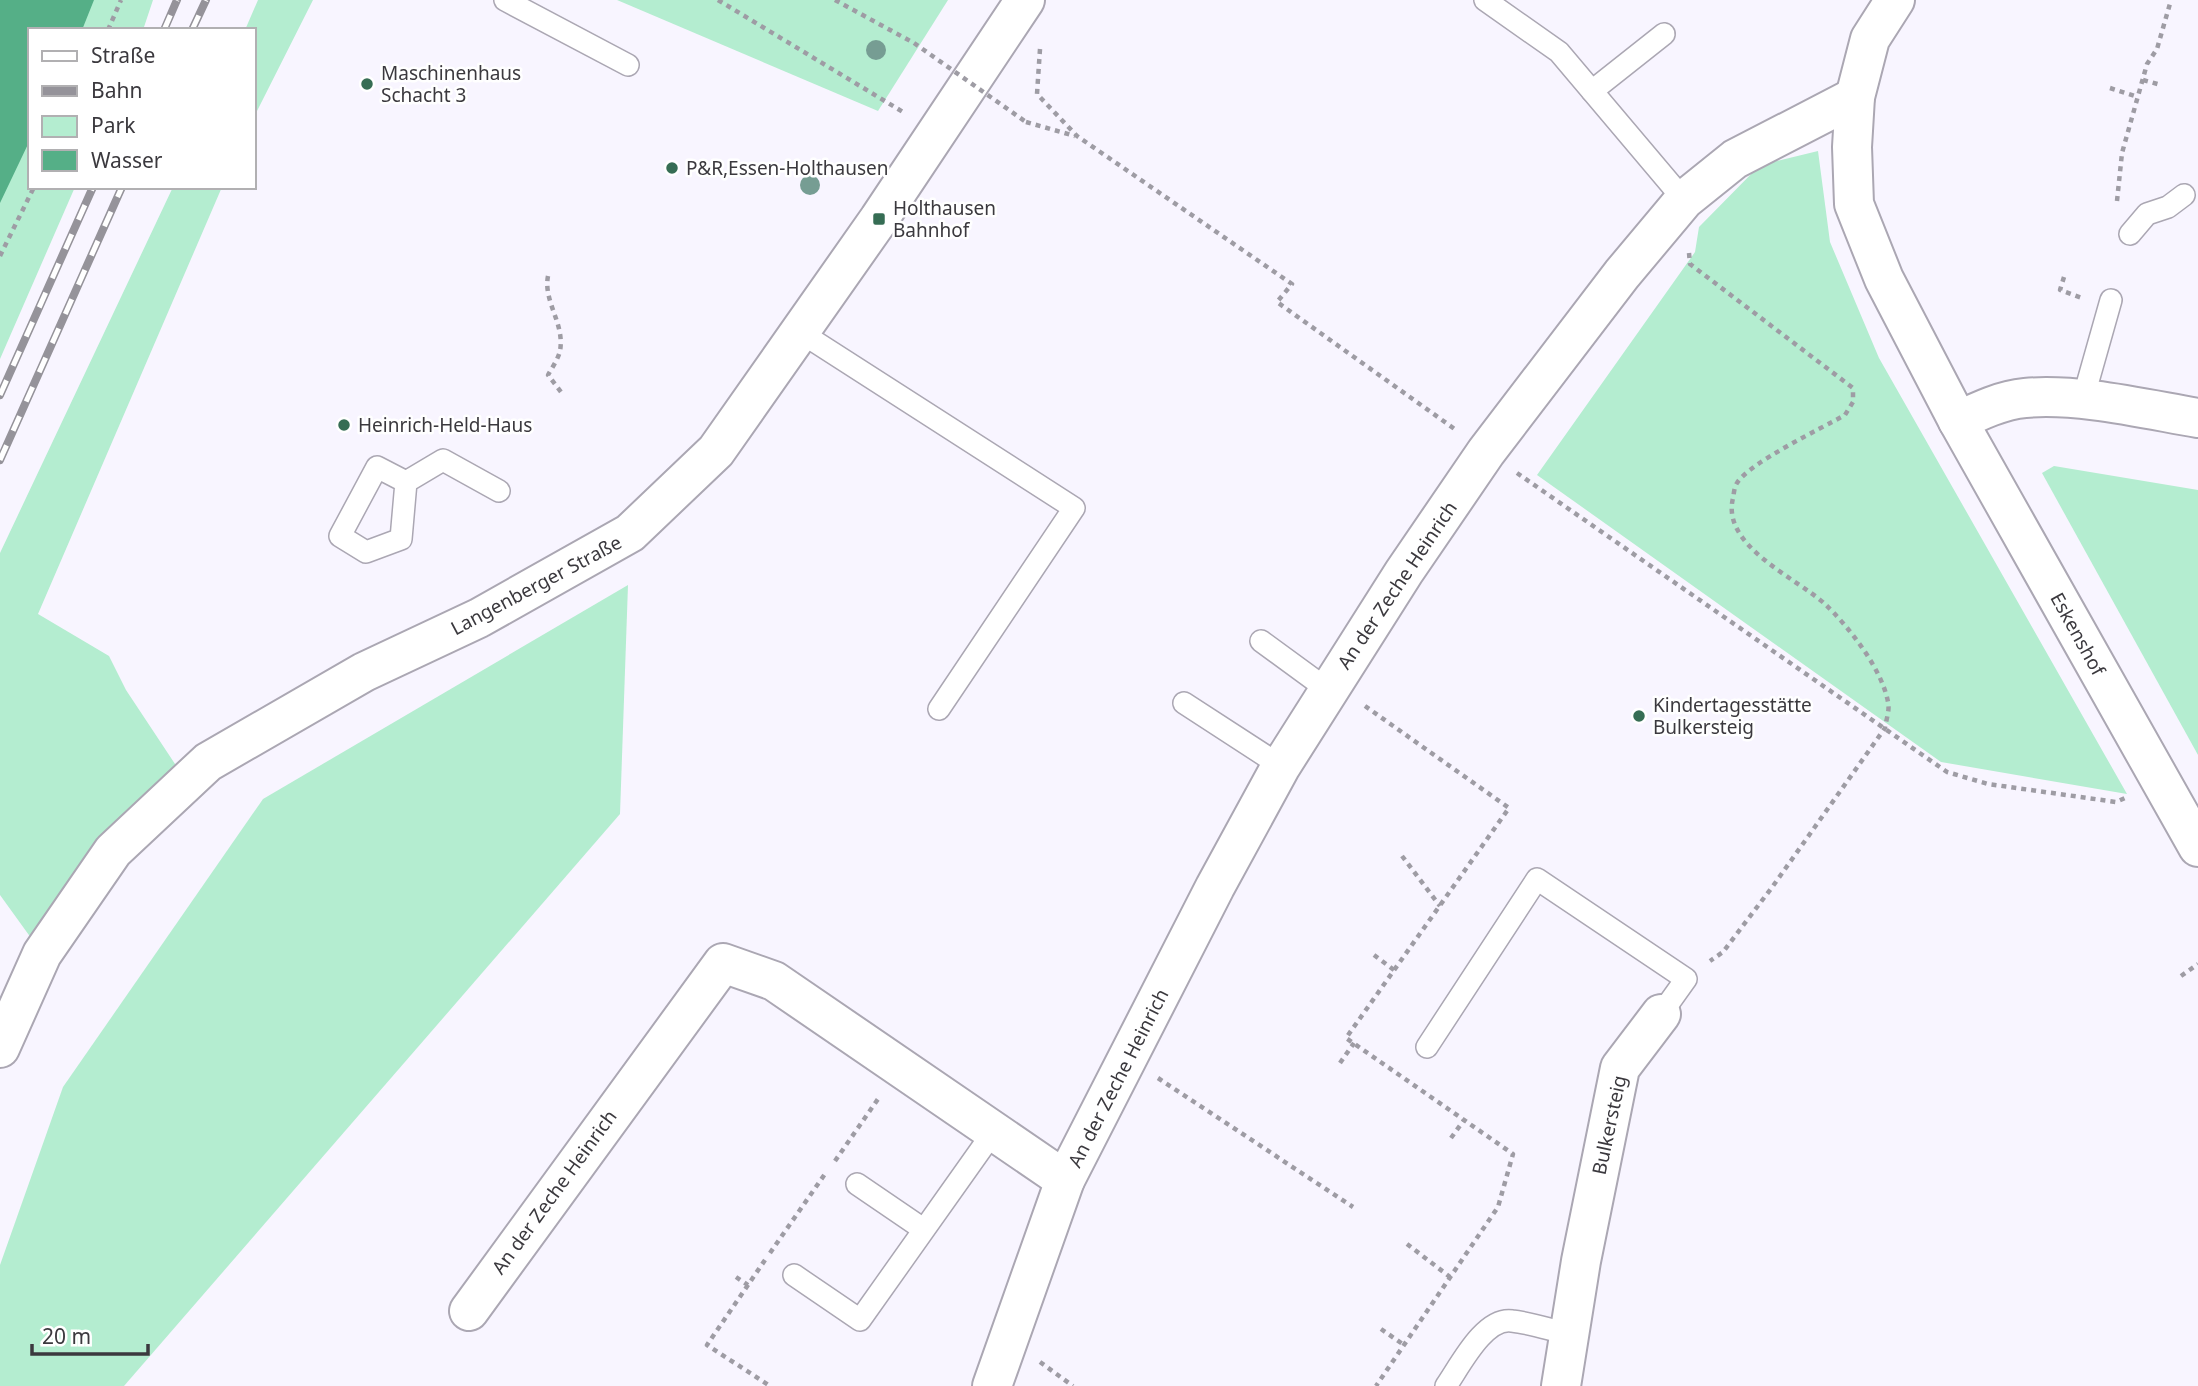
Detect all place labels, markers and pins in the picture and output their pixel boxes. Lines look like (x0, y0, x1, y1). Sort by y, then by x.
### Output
place label: Maschinenhaus Schacht 3 (381, 60, 521, 108)
marker: Maschinenhaus Schacht 3 (359, 76, 375, 92)
place label: P&R,Essen-Holthausen (686, 155, 889, 181)
marker: P&R,Essen-Holthausen (664, 160, 680, 176)
place label: Holthausen Bahnhof (893, 195, 996, 243)
marker: Holthausen Bahnhof (871, 211, 887, 227)
place label: Heinrich-Held-Haus (358, 412, 532, 438)
marker: Heinrich-Held-Haus (336, 417, 352, 433)
place label: Kindertagesstätte Bulkersteig (1653, 692, 1812, 740)
marker: Kindertagesstätte Bulkersteig (1631, 708, 1647, 724)

